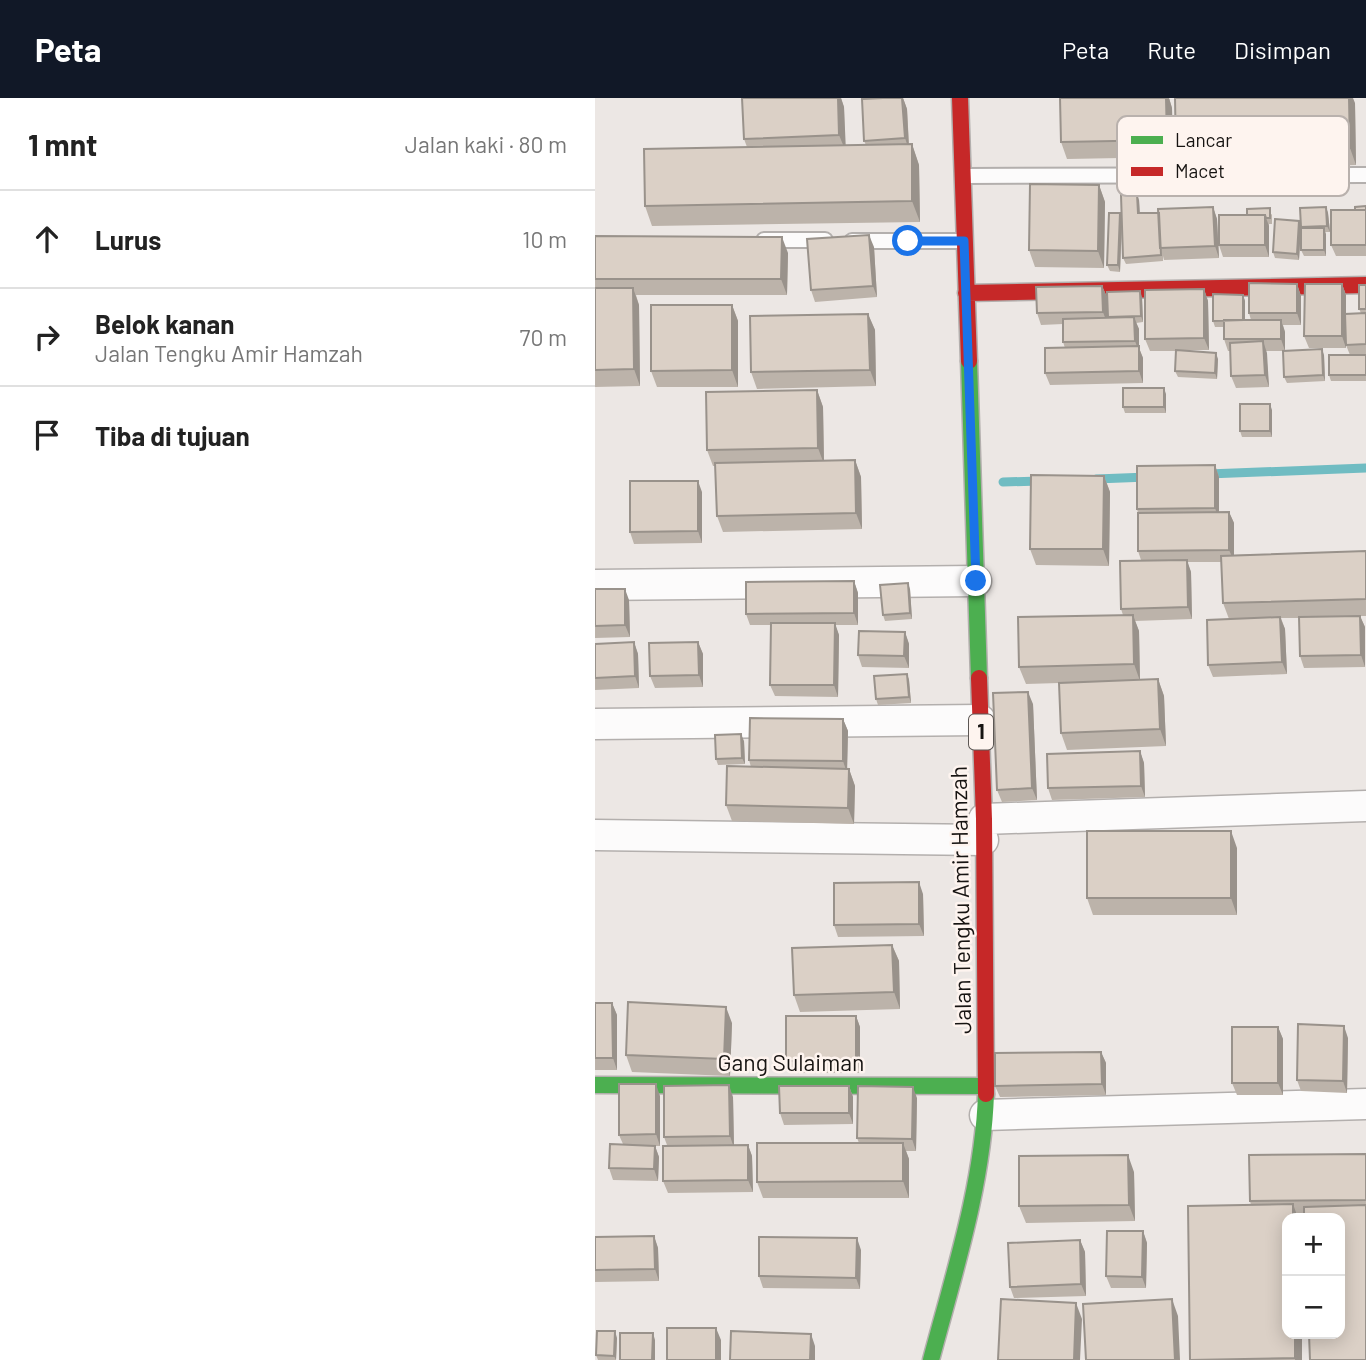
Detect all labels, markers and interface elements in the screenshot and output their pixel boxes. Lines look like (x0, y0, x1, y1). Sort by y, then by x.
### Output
text: Peta (35, 29, 101, 69)
text: Peta (1062, 35, 1109, 64)
text: Rute (1147, 35, 1196, 64)
text: Disimpan (1234, 35, 1331, 64)
legend (1117, 116, 1349, 196)
text: 1 mnt (28, 126, 97, 162)
text: Lancar (1175, 128, 1232, 151)
text: Jalan kaki · 80 m (405, 130, 567, 158)
text: Macet (1175, 159, 1225, 182)
icon: ahead (28, 220, 66, 258)
text: Lurus (95, 224, 161, 255)
text: 10 m (522, 225, 567, 253)
route start (892, 225, 923, 256)
text: Belok kanan (95, 308, 234, 339)
icon: right (28, 318, 66, 356)
text: 70 m (520, 323, 567, 351)
text: Jalan Tengku Amir Hamzah (95, 339, 363, 367)
icon: arrive (28, 416, 66, 454)
text: Tiba di tujuan (95, 420, 250, 451)
route end (960, 565, 991, 596)
road number: 1 (969, 714, 993, 750)
street label: Jalan Tengku Amir Hamzah (944, 766, 976, 1034)
street label: Gang Sulaiman (718, 1048, 864, 1076)
map controls (1282, 1213, 1345, 1339)
button: + (1282, 1213, 1345, 1276)
button: − (1282, 1276, 1345, 1339)

